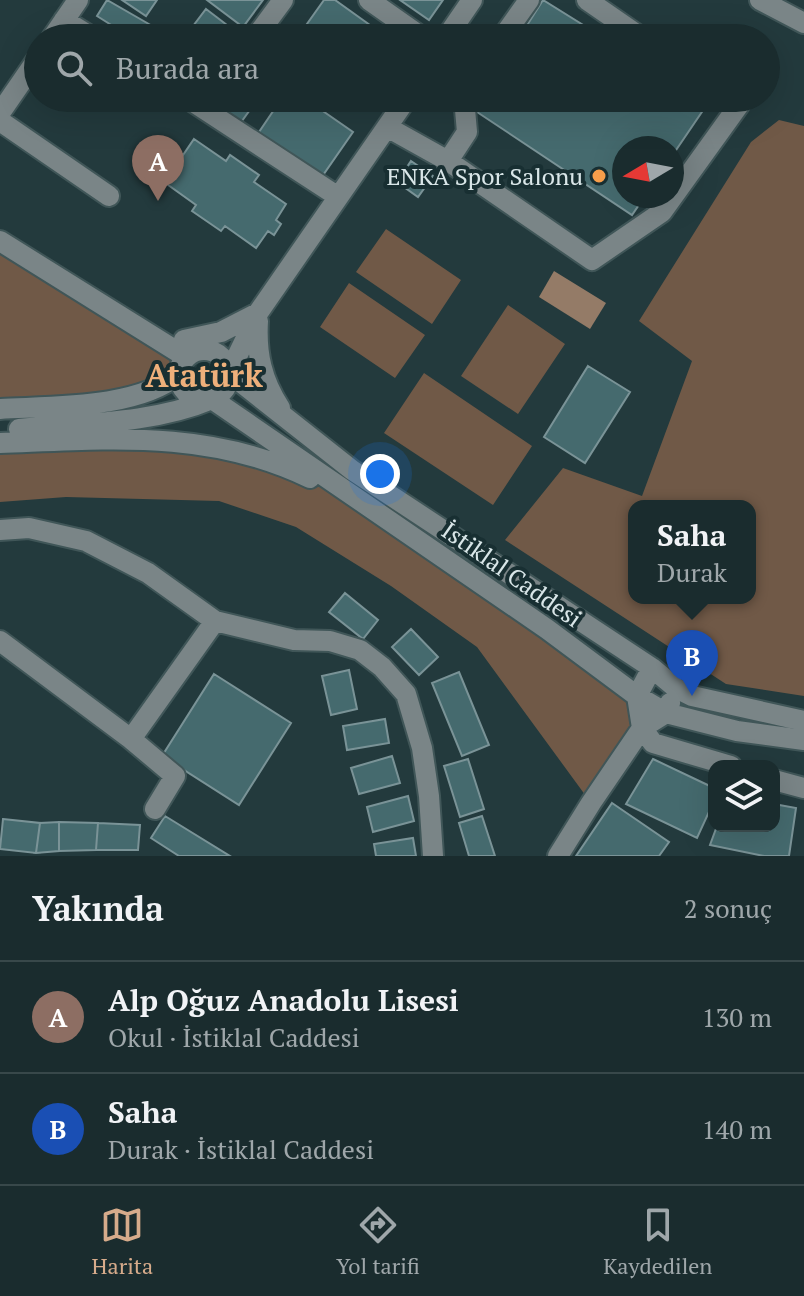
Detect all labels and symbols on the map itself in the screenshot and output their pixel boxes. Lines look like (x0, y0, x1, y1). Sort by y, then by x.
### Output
pin: A (132, 135, 184, 201)
north arrow (612, 136, 684, 208)
place label: ENKA Spor Salonu (386, 160, 583, 192)
marker: ENKA Spor Salonu (590, 167, 608, 185)
district label: Atatürk (145, 354, 263, 396)
your location (360, 454, 400, 494)
street label: İstiklal Caddesi (436, 514, 588, 634)
pin: B (666, 630, 718, 696)

